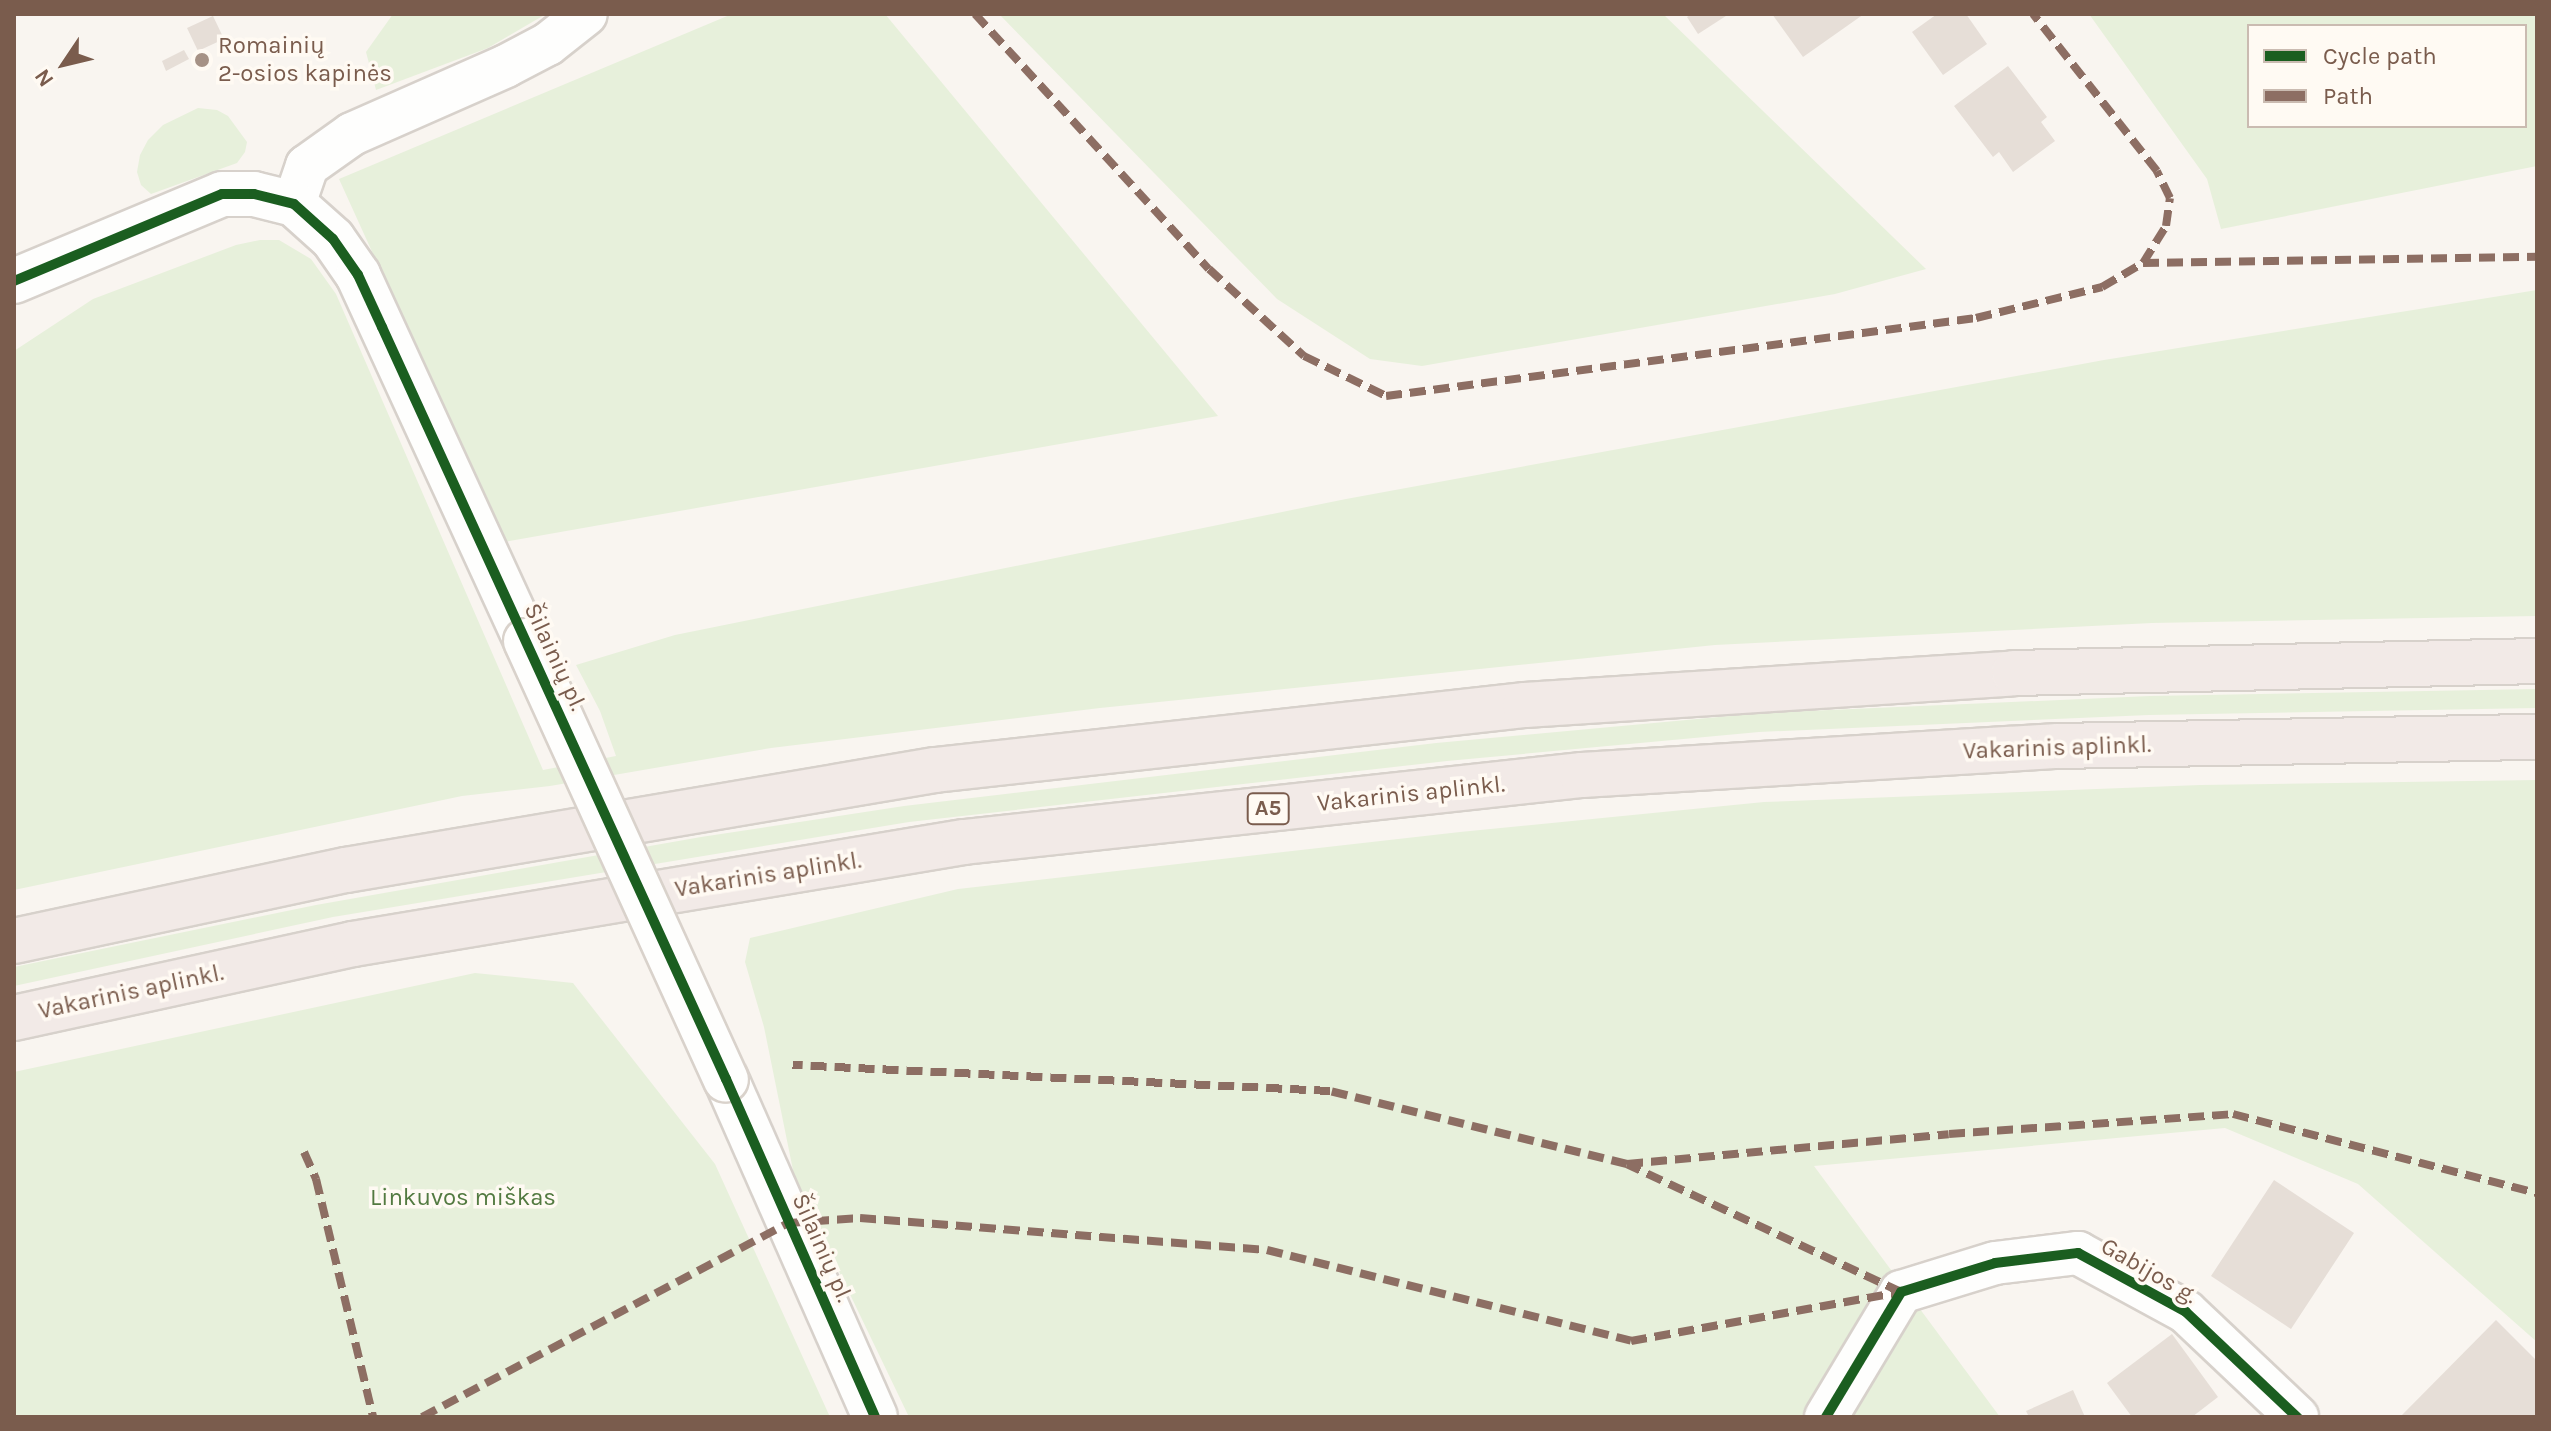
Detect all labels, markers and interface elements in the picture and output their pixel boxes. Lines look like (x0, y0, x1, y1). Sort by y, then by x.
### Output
north arrow (24, 24, 104, 104)
legend (2247, 24, 2527, 128)
place label: Romainių 2-osios kapinės (218, 32, 392, 88)
text: Cycle path (2323, 42, 2437, 70)
marker: Romainių 2-osios kapinės (193, 51, 211, 69)
text: N (29, 64, 60, 92)
text: Path (2323, 82, 2373, 110)
street label: Šilainių pl. (518, 599, 592, 715)
street label: Vakarinis aplinkl. (1962, 730, 2152, 766)
street label: Vakarinis aplinkl. (1316, 770, 1506, 818)
road number: A5 (1246, 791, 1290, 827)
street label: Vakarinis aplinkl. (673, 846, 863, 904)
street label: Vakarinis aplinkl. (36, 958, 226, 1026)
park label: Linkuvos miškas (370, 1184, 556, 1212)
street label: Šilainių pl. (785, 1189, 859, 1307)
street label: Gabijos g. (2096, 1232, 2202, 1310)

